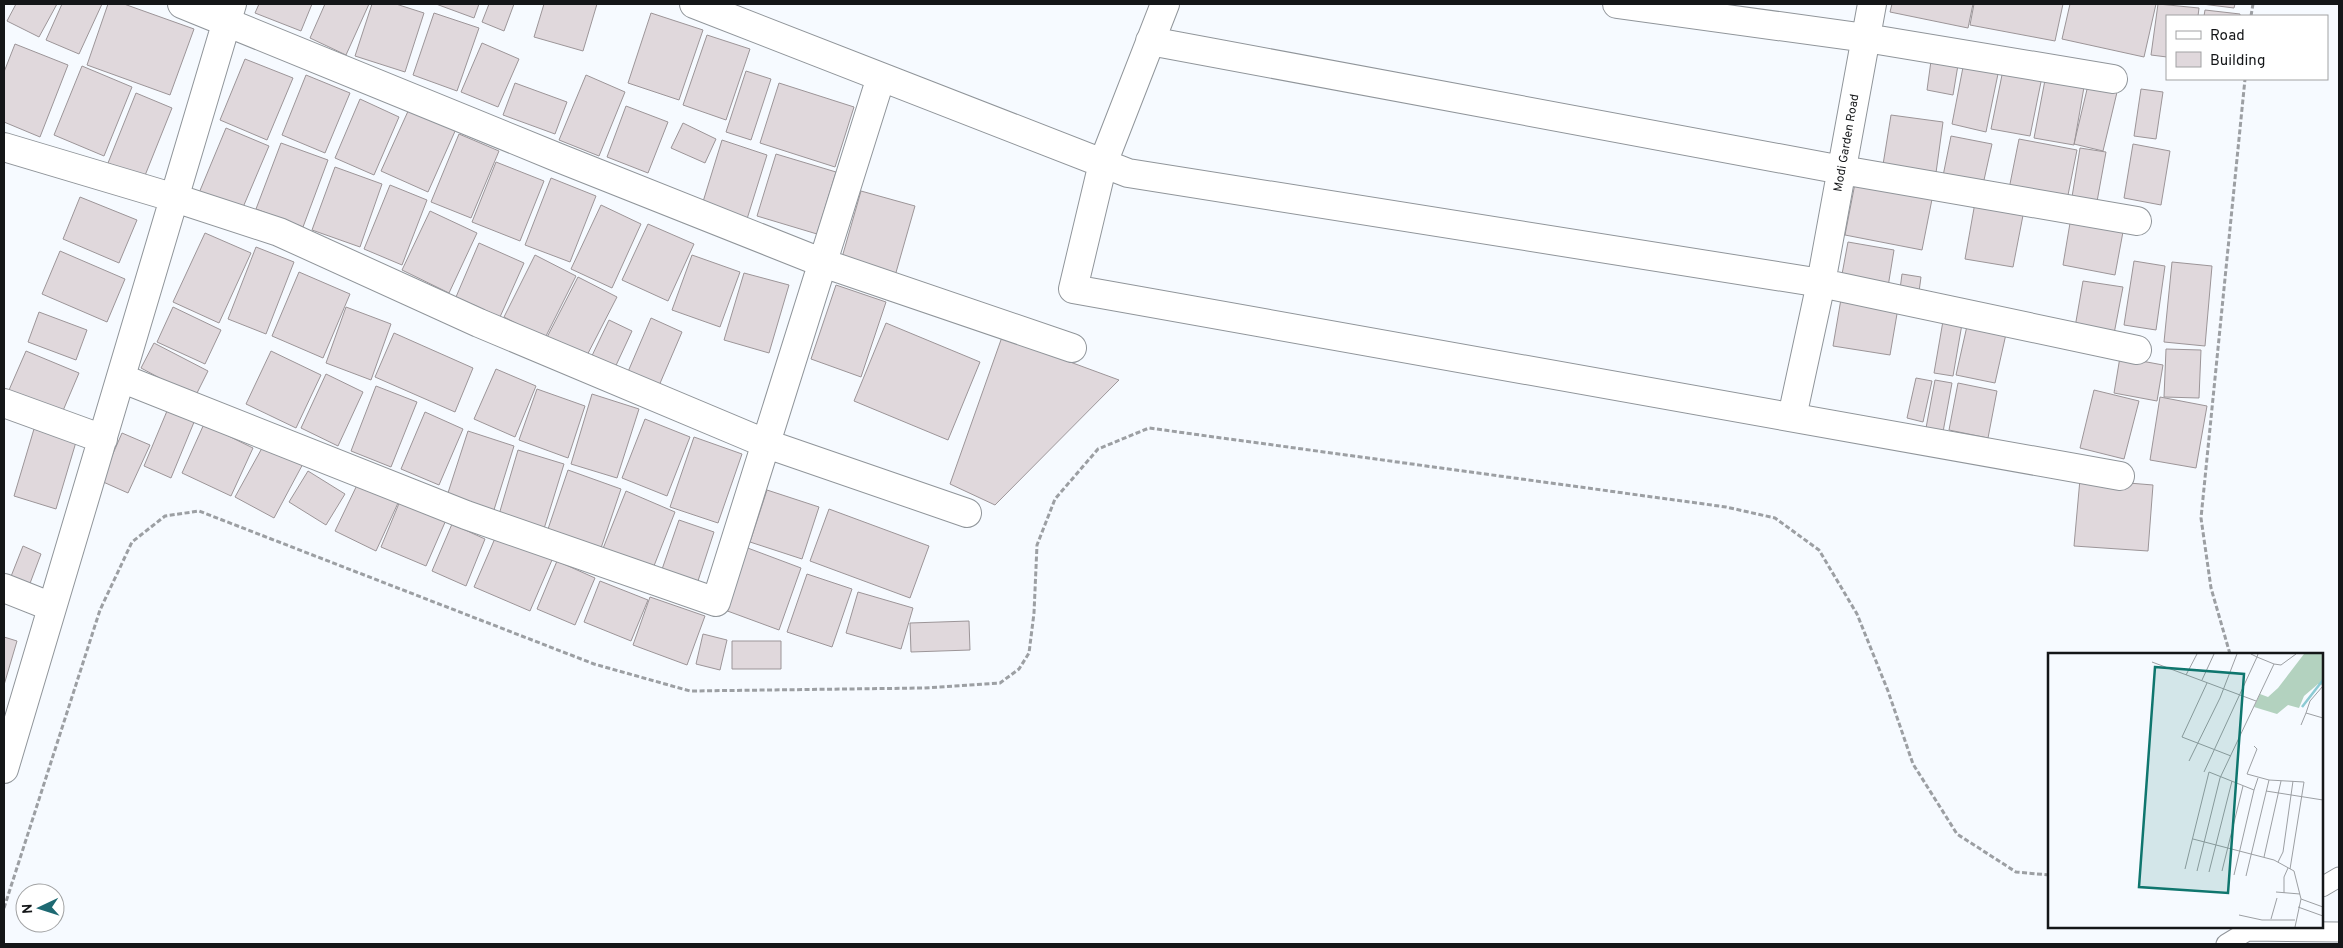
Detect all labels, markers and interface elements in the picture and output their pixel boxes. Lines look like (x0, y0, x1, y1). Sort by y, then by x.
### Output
legend (2166, 15, 2328, 80)
text: Road (2210, 27, 2245, 46)
text: Building (2210, 52, 2265, 71)
street label: Modi Garden Road (1831, 93, 1863, 193)
inset map (2048, 653, 2323, 928)
north arrow (15, 883, 65, 933)
text: N (20, 903, 37, 914)

